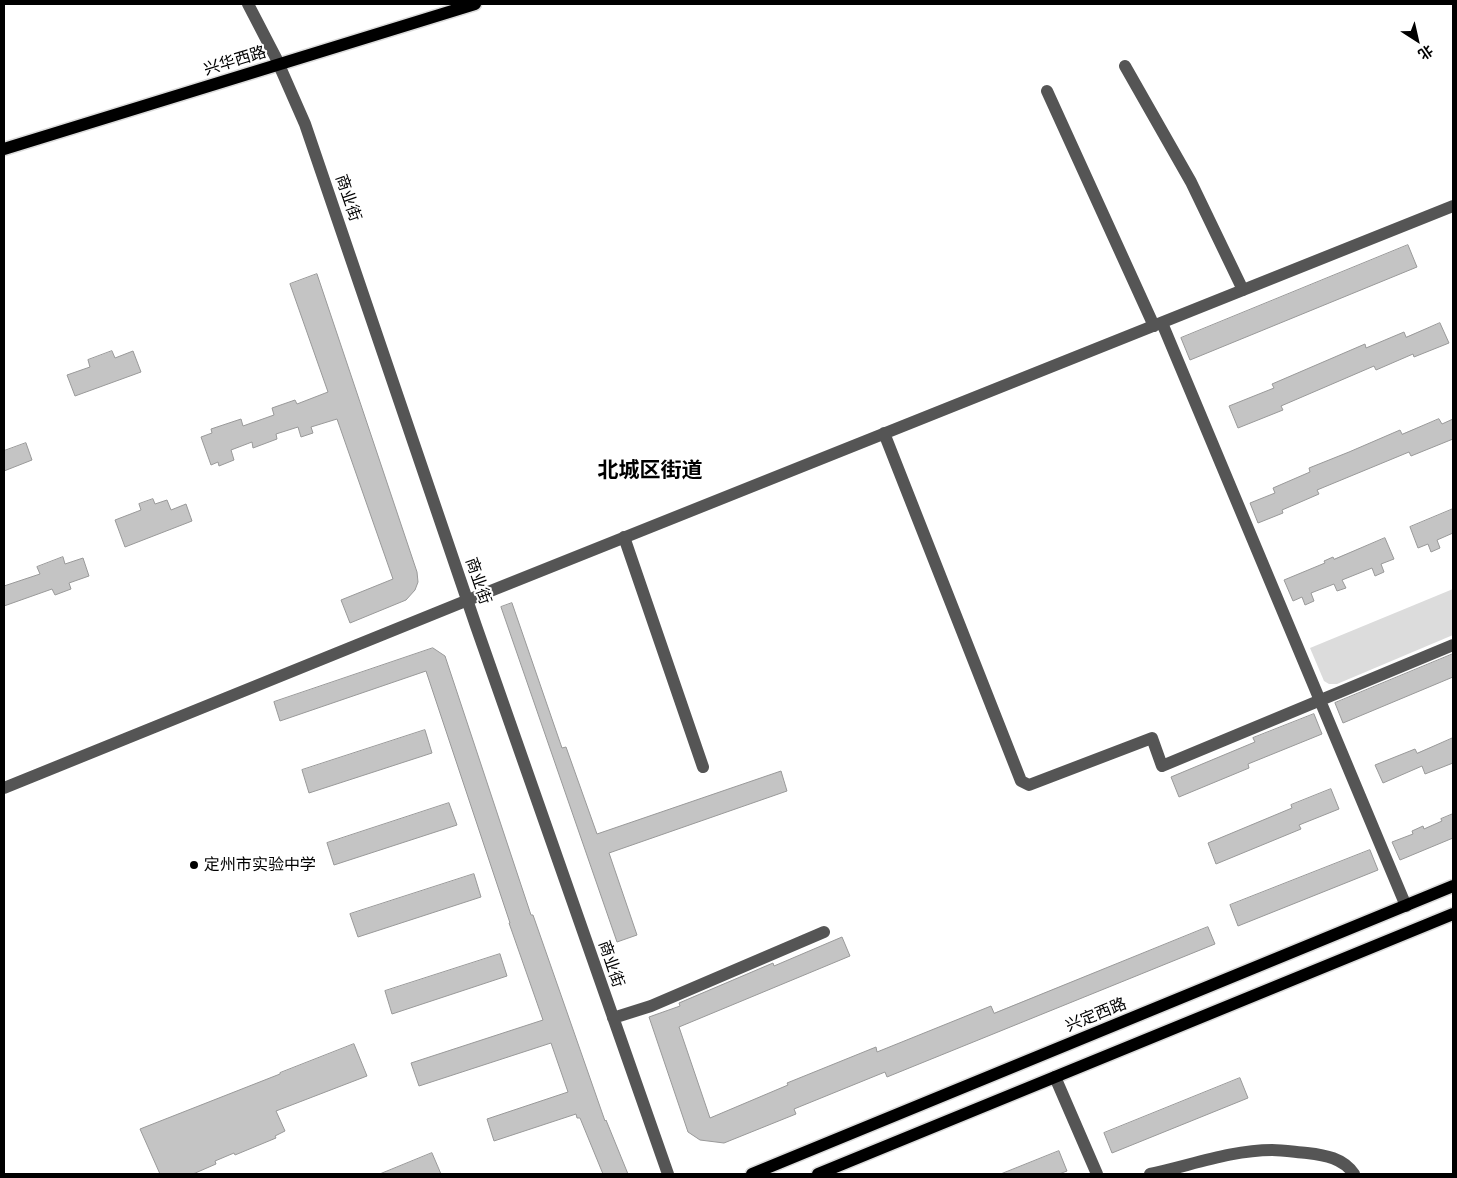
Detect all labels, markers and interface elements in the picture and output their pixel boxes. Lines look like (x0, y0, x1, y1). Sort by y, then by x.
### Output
north arrow (1392, 15, 1442, 65)
text: 北 (1415, 41, 1436, 64)
street label: 兴华西路 (202, 42, 268, 80)
street label: 商业街 (331, 172, 365, 224)
district label: 北城区街道 (598, 458, 702, 484)
street label: 商业街 (461, 555, 495, 607)
place label: 定州市实验中学 (204, 855, 316, 875)
marker: 定州市实验中学 (188, 859, 200, 871)
street label: 商业街 (594, 938, 628, 990)
street label: 兴定西路 (1063, 994, 1129, 1036)

